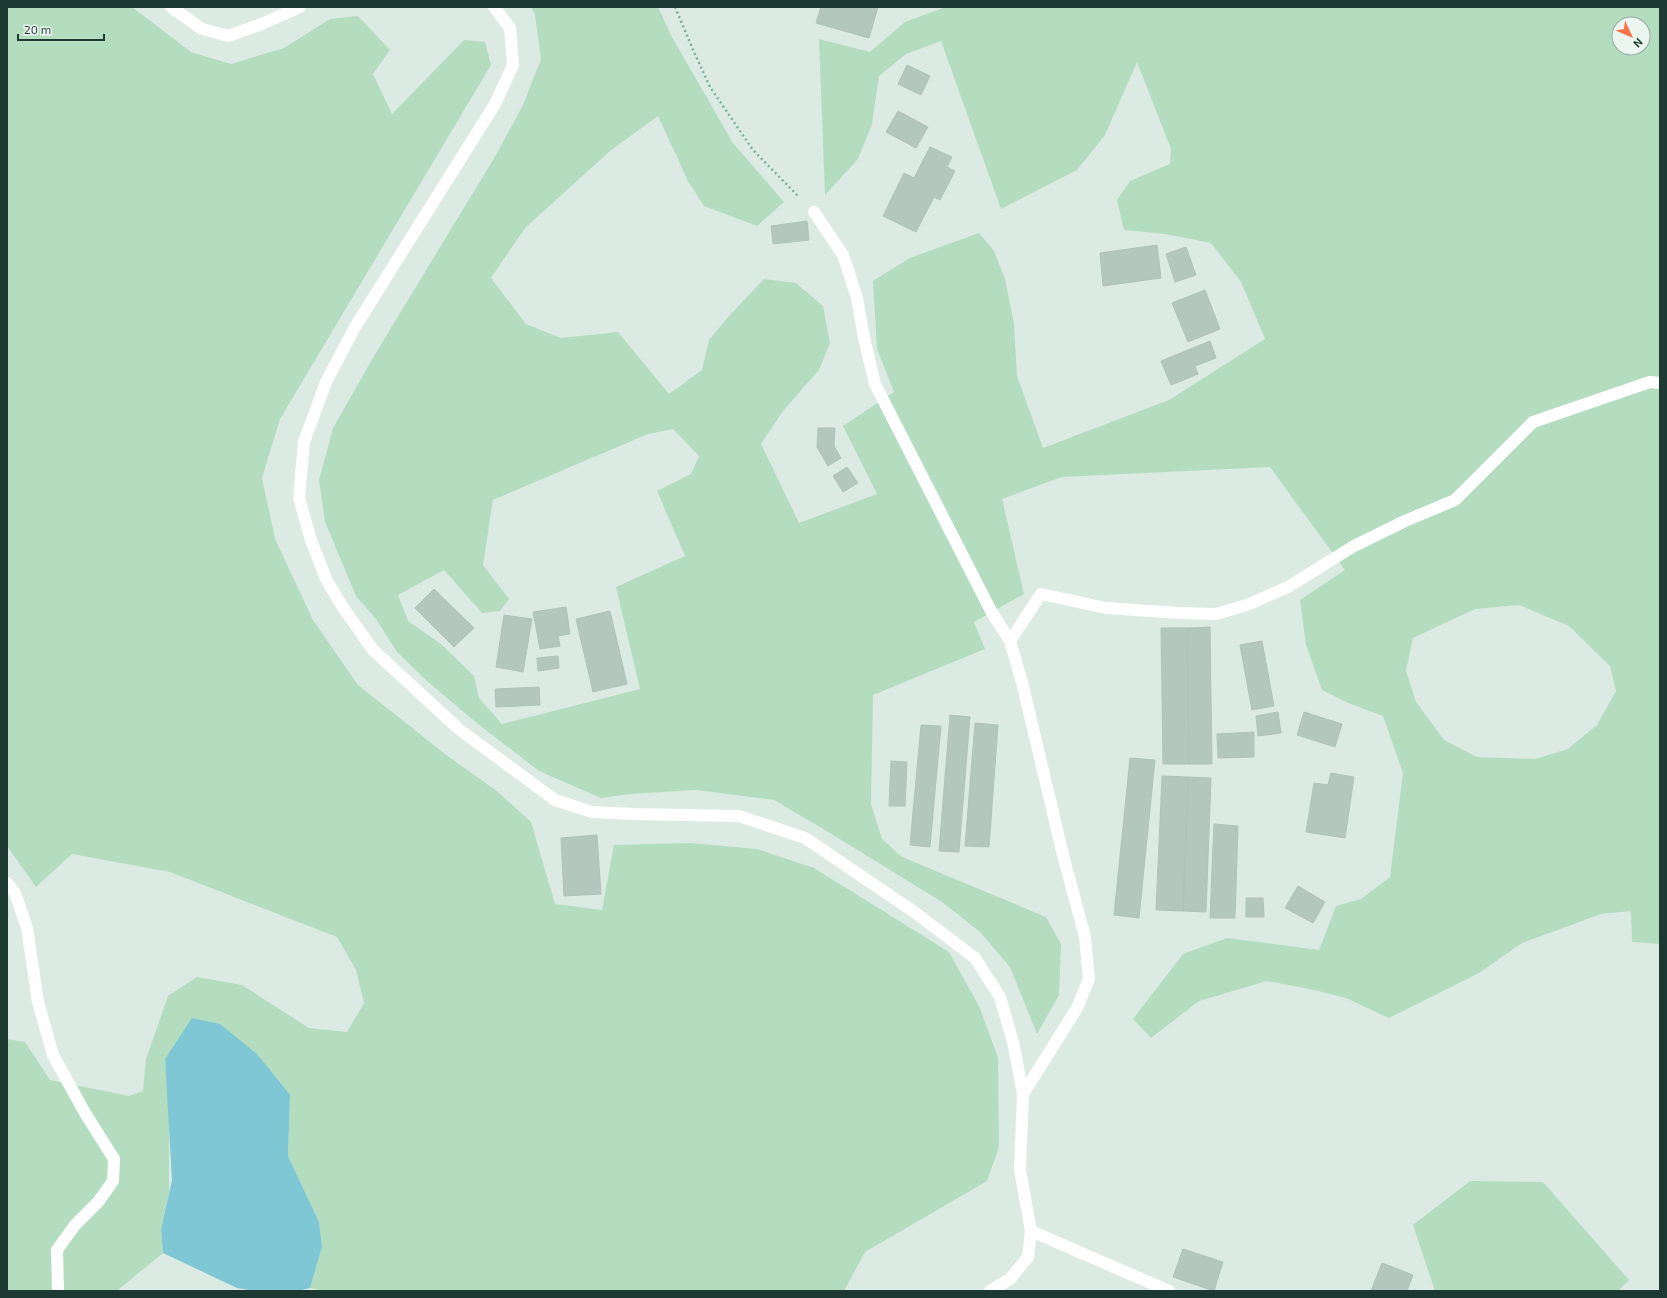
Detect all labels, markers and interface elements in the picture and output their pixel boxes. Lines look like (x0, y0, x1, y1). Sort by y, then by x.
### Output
scale bar (18, 16, 104, 42)
north arrow (1611, 16, 1651, 56)
text: 20 m (24, 22, 51, 36)
text: N (1631, 36, 1646, 51)

